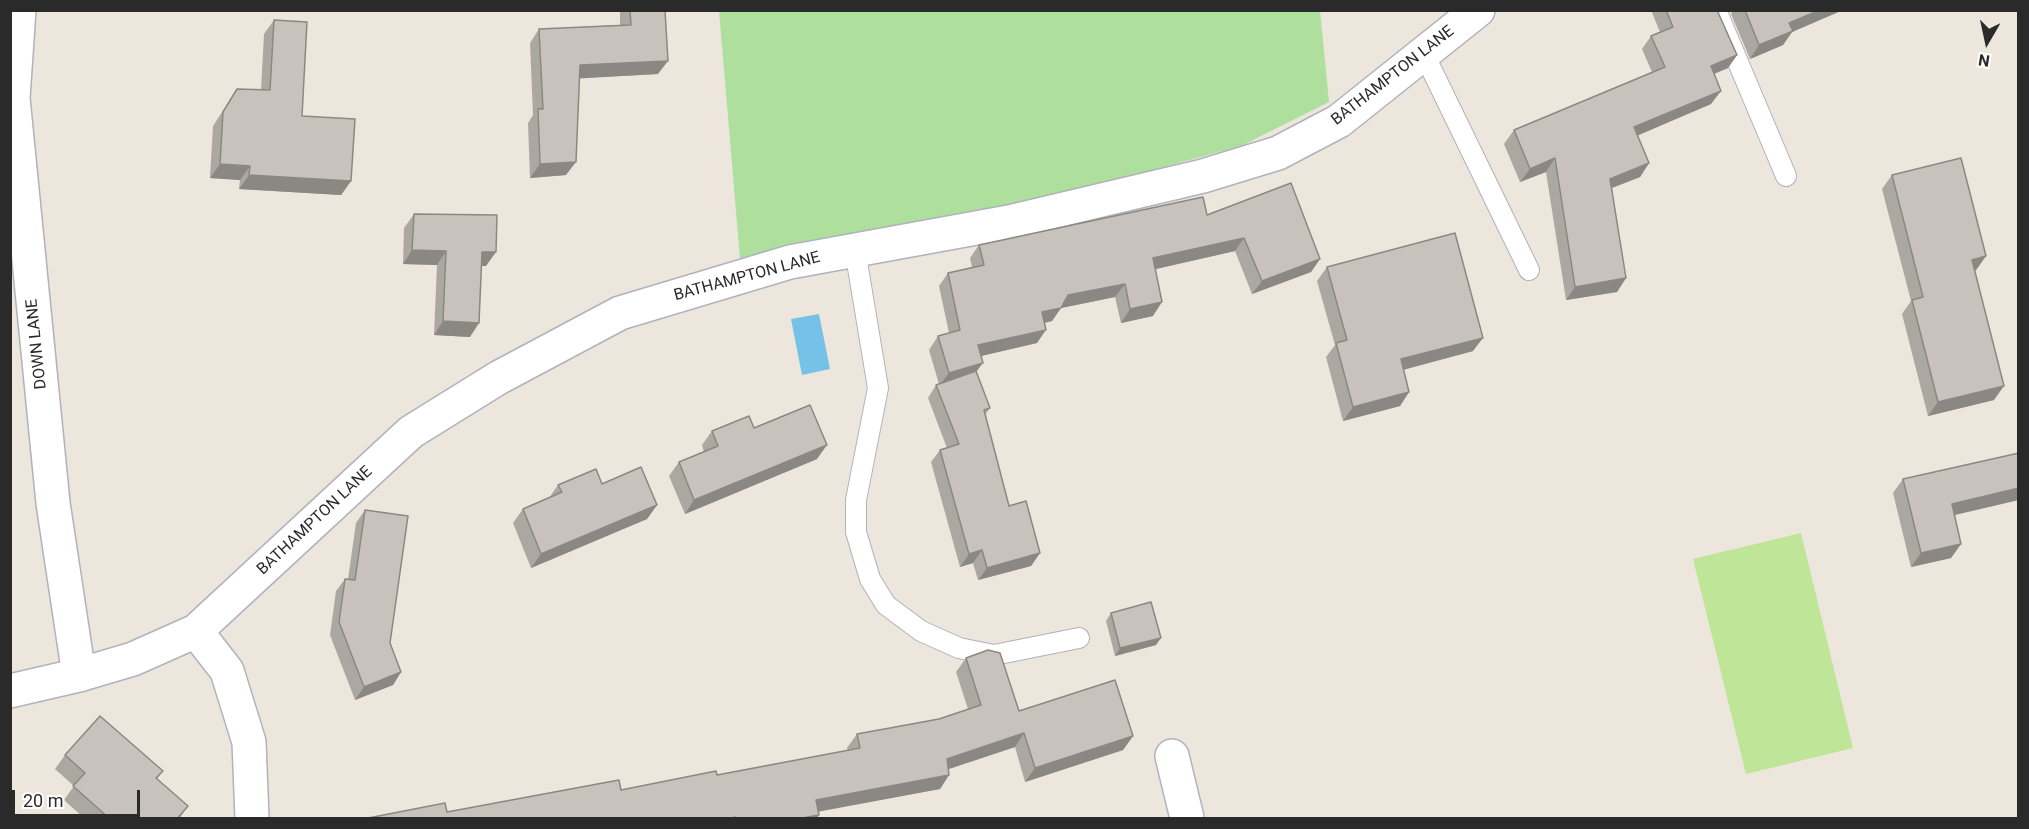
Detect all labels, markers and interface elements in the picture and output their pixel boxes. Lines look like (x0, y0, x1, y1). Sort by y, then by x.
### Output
north arrow (1957, 12, 2017, 72)
street label: BATHAMPTON LANE (1328, 22, 1458, 130)
text: N (1977, 50, 1991, 71)
street label: BATHAMPTON LANE (672, 248, 822, 306)
street label: DOWN LANE (23, 298, 51, 390)
street label: BATHAMPTON LANE (253, 463, 377, 579)
scale bar (15, 778, 142, 816)
text: 20 m (23, 790, 63, 811)

